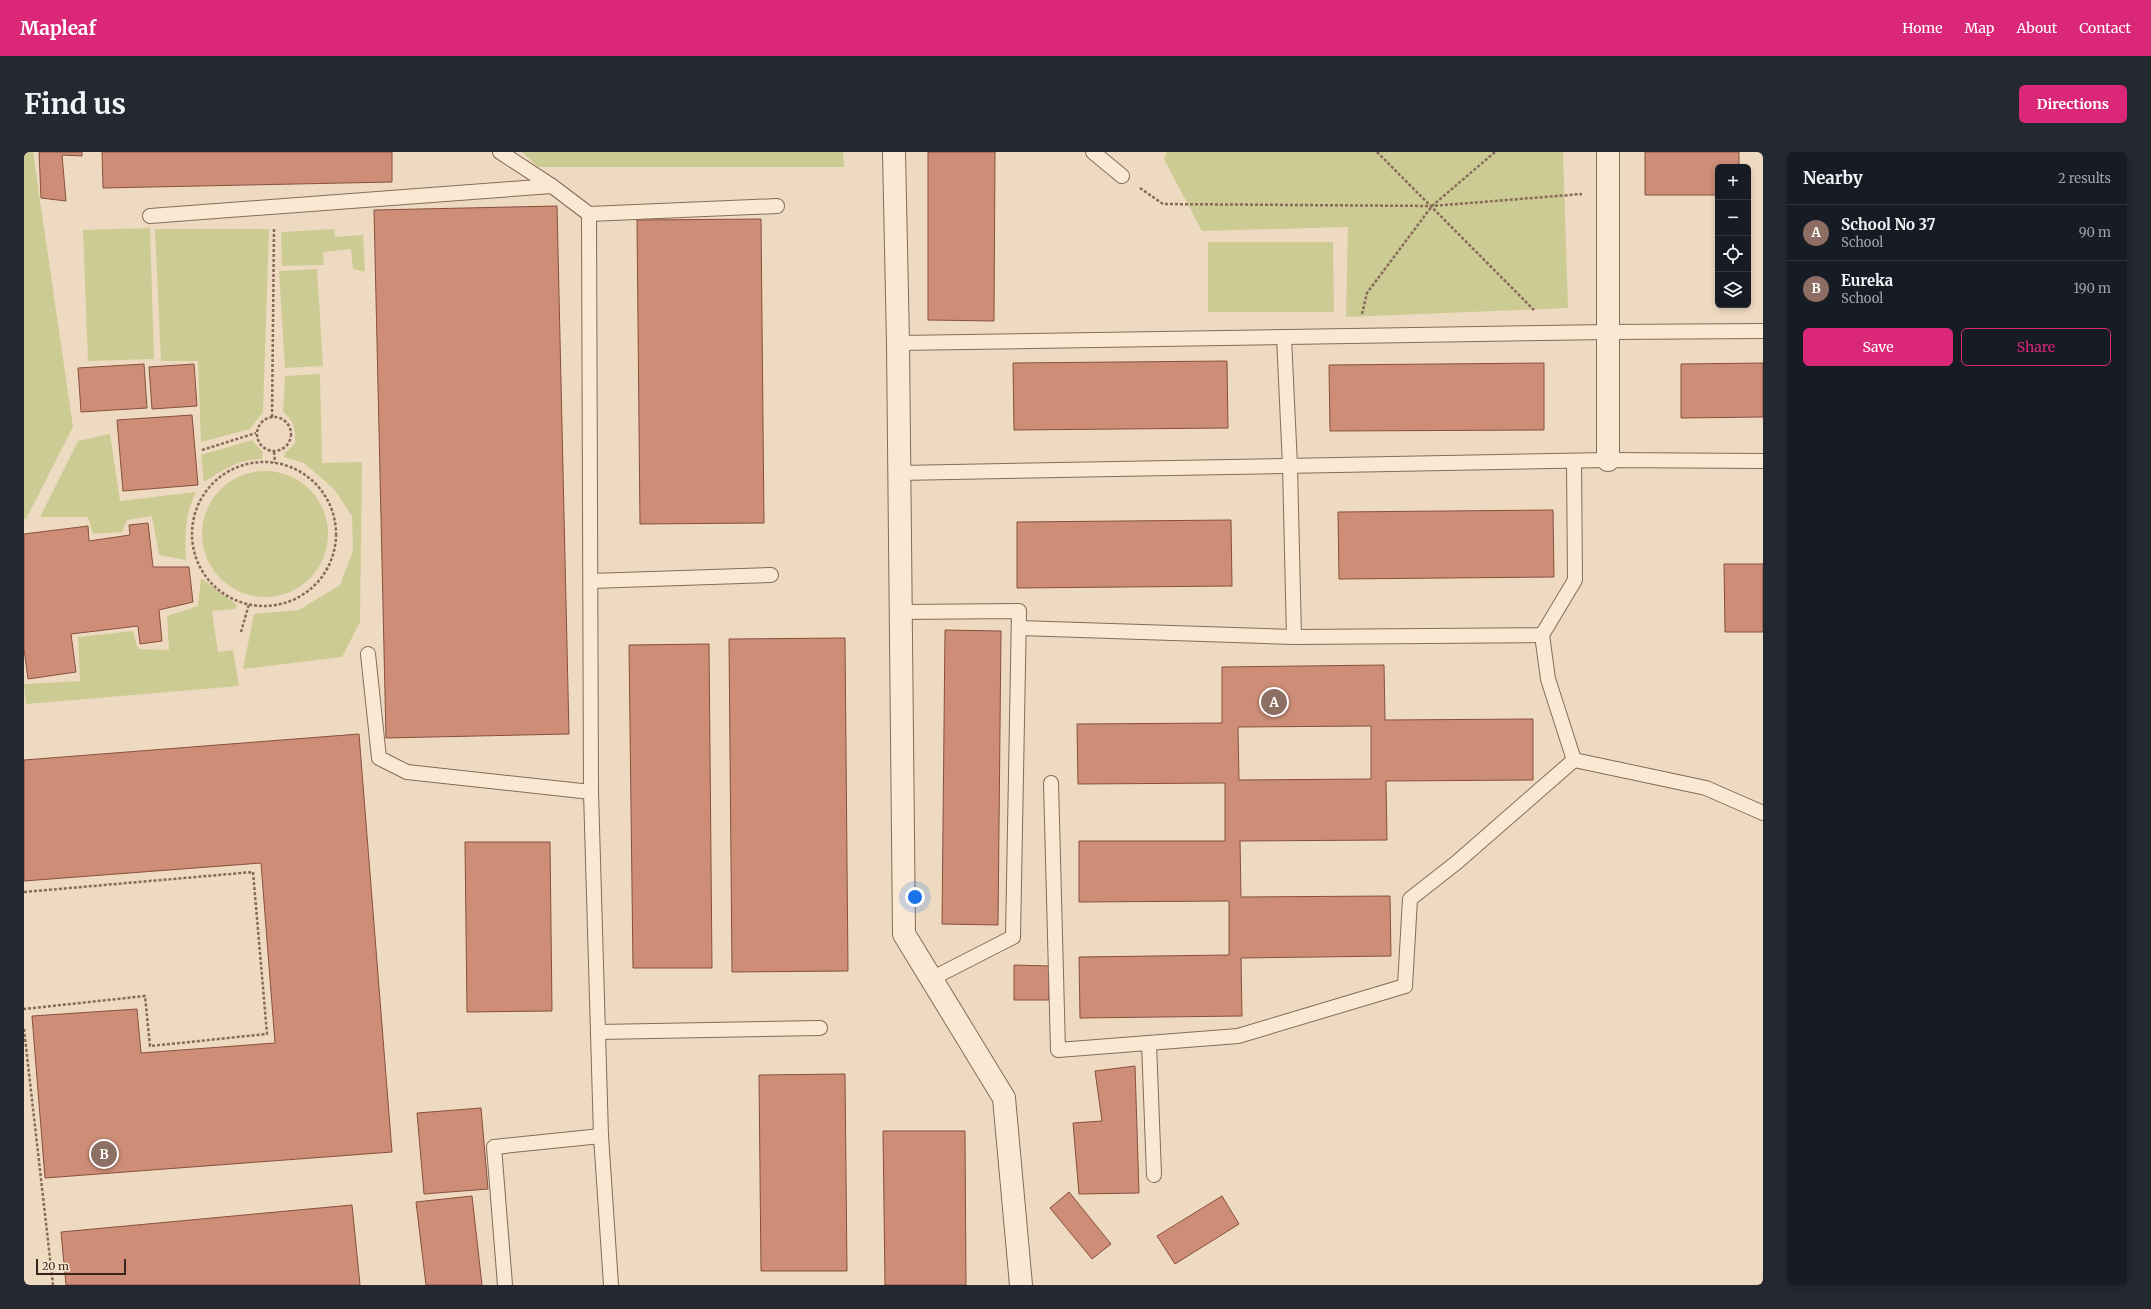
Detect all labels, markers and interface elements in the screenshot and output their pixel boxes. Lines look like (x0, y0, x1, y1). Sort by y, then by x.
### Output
text: Mapleaf (20, 16, 96, 40)
text: Home (1902, 19, 1943, 37)
text: Map (1965, 19, 1994, 37)
text: About (2016, 19, 2057, 37)
text: Contact (2079, 19, 2131, 37)
button: Directions (2019, 85, 2127, 123)
text: Find us (24, 86, 126, 122)
map controls (1715, 164, 1751, 308)
button: + (1715, 164, 1751, 200)
text: Nearby (1803, 167, 1863, 189)
text: 2 results (2058, 170, 2111, 187)
button: − (1715, 200, 1751, 236)
text: School No 37 (1841, 215, 1936, 234)
text: A (1811, 224, 1821, 241)
text: 90 m (2079, 224, 2111, 241)
text: School (1841, 234, 1883, 251)
button: locate (1715, 236, 1751, 272)
text: Eureka (1841, 271, 1893, 290)
button: layers (1715, 272, 1751, 308)
text: B (1811, 280, 1821, 297)
text: 190 m (2074, 280, 2111, 297)
text: School (1841, 290, 1883, 307)
button: Save (1803, 328, 1953, 366)
button: Share (1961, 328, 2111, 366)
pin: A (1261, 687, 1287, 717)
your location (905, 887, 925, 907)
pin: B (91, 1139, 117, 1169)
scale bar (36, 1257, 126, 1276)
text: 20 m (42, 1259, 69, 1273)

